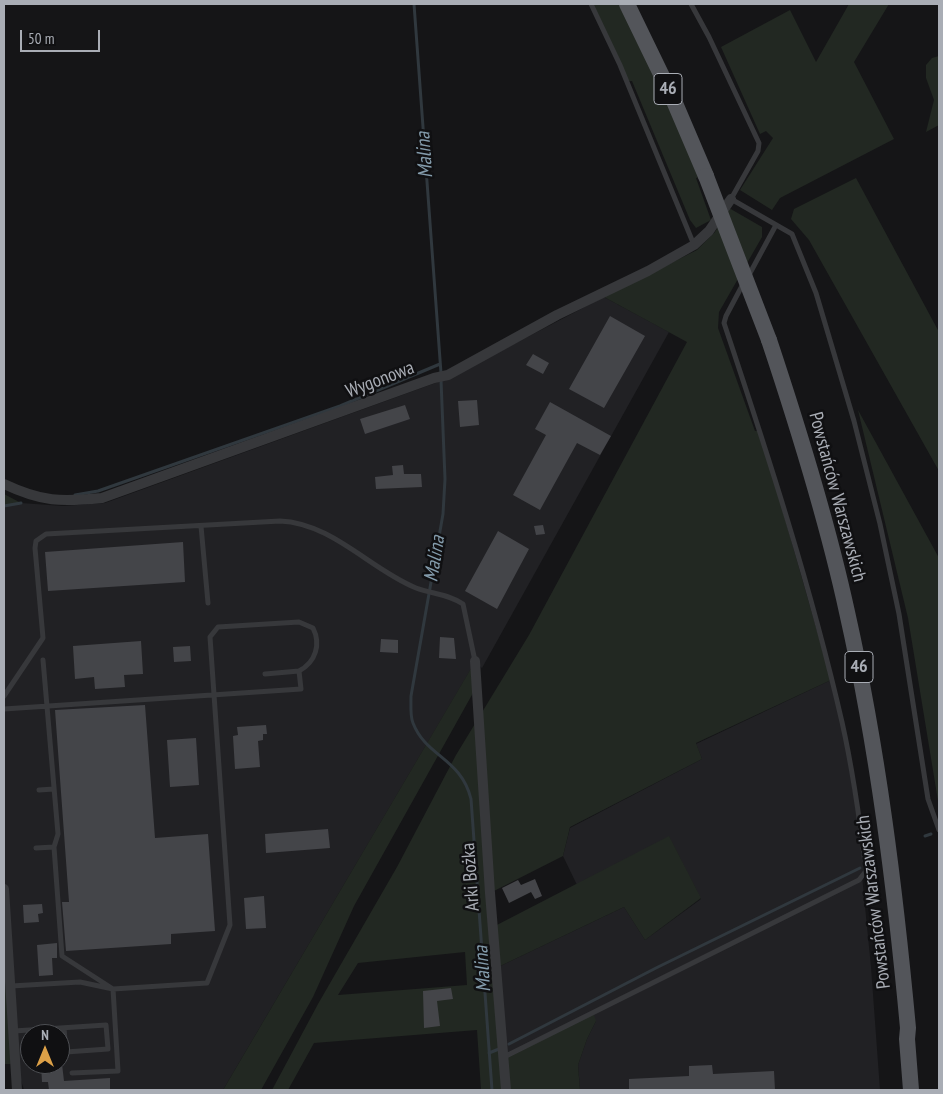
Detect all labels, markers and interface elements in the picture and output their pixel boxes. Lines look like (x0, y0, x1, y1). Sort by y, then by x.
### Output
scale bar (22, 20, 102, 52)
text: 50 m (28, 29, 54, 48)
road number: 46 (654, 74, 682, 105)
water label: Malina (411, 131, 439, 179)
street label: Wygonowa (343, 357, 417, 403)
street label: Powstańców Warszawskich (803, 410, 871, 584)
water label: Malina (420, 534, 450, 584)
road number: 46 (845, 652, 873, 682)
street label: Powstańców Warszawskich (852, 814, 896, 990)
street label: Arki Bożka (457, 842, 485, 912)
water label: Malina (469, 945, 497, 993)
north arrow (20, 1024, 70, 1074)
text: N (41, 1026, 49, 1044)

